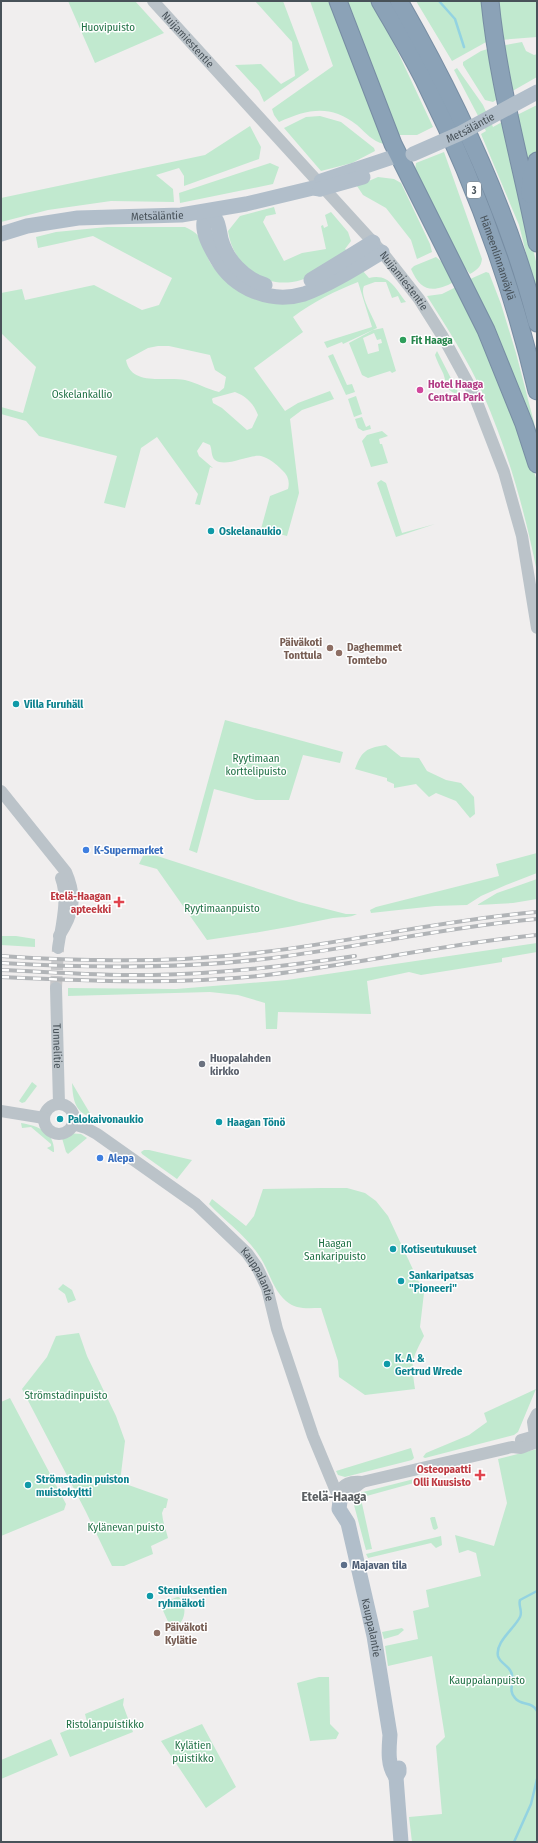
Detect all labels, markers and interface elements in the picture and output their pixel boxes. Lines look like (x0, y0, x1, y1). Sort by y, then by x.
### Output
street label: Nuijamiestentie (159, 9, 217, 70)
park label: Huovipuisto (81, 21, 135, 34)
street label: Metsäläntie (444, 110, 497, 146)
road number: 3 (467, 182, 481, 198)
street label: Metsäläntie (131, 209, 184, 223)
street label: Hämeenlinnanväylä (477, 214, 518, 302)
street label: Nuijamiestentie (377, 249, 431, 313)
place label: Fit Haaga (411, 334, 453, 347)
marker: Fit Haaga (398, 335, 408, 345)
place label: Hotel Haaga Central Park (428, 378, 484, 404)
marker: Hotel Haaga Central Park (415, 385, 425, 395)
park label: Oskelankallio (52, 388, 113, 401)
place label: Oskelanaukio (219, 525, 282, 538)
marker: Oskelanaukio (206, 526, 216, 536)
place label: Päiväkoti Tonttula (280, 636, 323, 662)
place label: Daghemmet Tomtebo (347, 641, 402, 667)
marker: Päiväkoti Tonttula (325, 643, 335, 653)
marker: Daghemmet Tomtebo (334, 648, 344, 658)
place label: Villa Furuhäll (23, 698, 84, 711)
marker: Villa Furuhäll (11, 699, 21, 709)
park label: Ryytimaan korttelipuisto (225, 752, 287, 778)
place label: K-Supermarket (94, 844, 164, 857)
marker: K-Supermarket (81, 845, 91, 855)
place label: Etelä-Haagan apteekki (50, 890, 111, 916)
marker: Etelä-Haagan apteekki (114, 897, 124, 907)
park label: Ryytimaanpuisto (184, 902, 260, 915)
street label: Tunnelitie (50, 1023, 64, 1069)
place label: Huopalahden kirkko (210, 1052, 271, 1078)
marker: Huopalahden kirkko (197, 1059, 207, 1069)
place label: Palokaivonaukio (68, 1113, 144, 1126)
marker: Palokaivonaukio (55, 1114, 65, 1124)
place label: Haagan Tönö (227, 1116, 286, 1129)
marker: Haagan Tönö (214, 1117, 224, 1127)
place label: Alepa (107, 1152, 134, 1165)
marker: Alepa (95, 1153, 105, 1163)
park label: Haagan Sankaripuisto (304, 1237, 366, 1263)
place label: Kotiseutukuuset (401, 1243, 477, 1256)
marker: Kotiseutukuuset (388, 1244, 398, 1254)
street label: Kauppalantie (238, 1245, 276, 1303)
place label: Sankaripatsas "Pioneeri" (409, 1269, 474, 1295)
marker: Sankaripatsas "Pioneeri" (396, 1276, 406, 1286)
place label: K. A. & Gertrud Wrede (395, 1352, 463, 1378)
marker: K. A. & Gertrud Wrede (382, 1359, 392, 1369)
park label: Strömstadinpuisto (24, 1389, 108, 1402)
place label: Osteopaatti Olli Kuusisto (413, 1463, 471, 1489)
marker: Osteopaatti Olli Kuusisto (474, 1469, 486, 1481)
place label: Strömstadin puiston muistokyltti (36, 1473, 129, 1499)
marker: Strömstadin puiston muistokyltti (23, 1480, 33, 1490)
district label: Etelä-Haaga (302, 1489, 367, 1504)
park label: Kylänevan puisto (88, 1521, 165, 1534)
place label: Majavan tila (352, 1559, 408, 1572)
marker: Majavan tila (339, 1560, 349, 1570)
place label: Steniuksentien ryhmäkoti (158, 1584, 227, 1610)
marker: Steniuksentien ryhmäkoti (145, 1591, 155, 1601)
street label: Kauppalantie (359, 1597, 383, 1658)
place label: Päiväkoti Kylätie (165, 1621, 207, 1647)
marker: Päiväkoti Kylätie (152, 1628, 162, 1638)
park label: Kauppalanpuisto (449, 1674, 525, 1687)
park label: Ristolanpuistikko (66, 1718, 144, 1731)
park label: Kylätien puistikko (172, 1739, 214, 1765)

